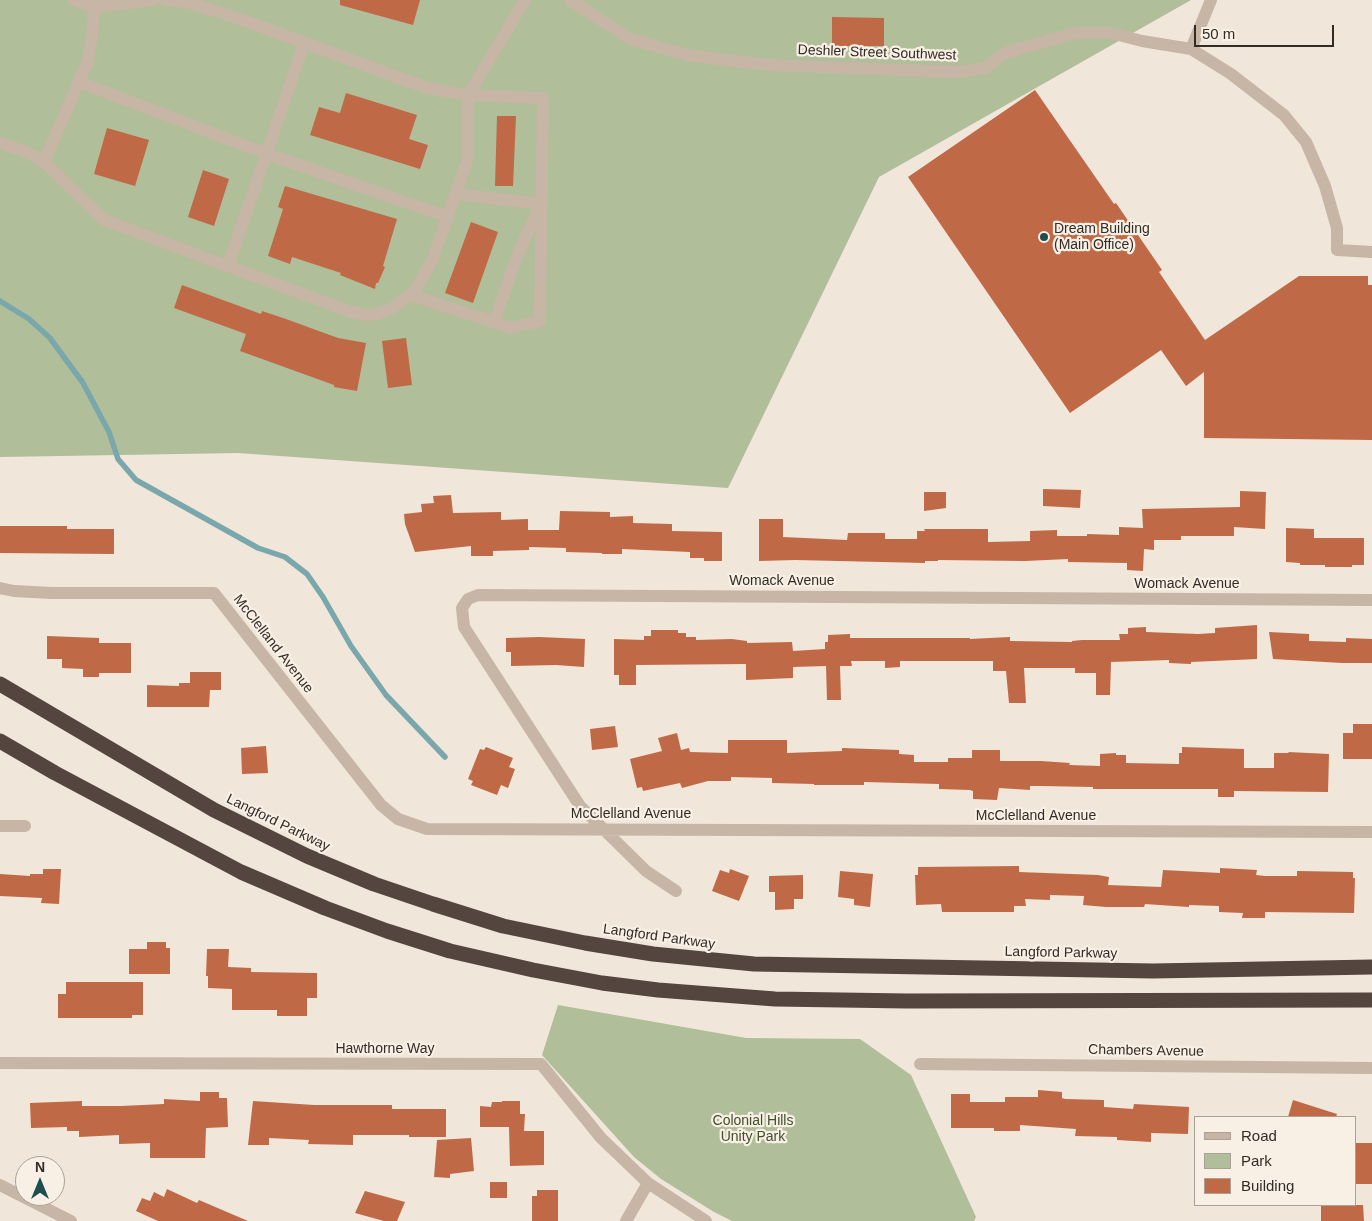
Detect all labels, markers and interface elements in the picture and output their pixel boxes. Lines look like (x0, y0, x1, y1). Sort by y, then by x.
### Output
scale bar (1197, 15, 1337, 47)
text: 50 m (1202, 25, 1235, 42)
street label: Deshler Street Southwest (797, 42, 957, 64)
place label: Dream Building (Main Office) (1054, 221, 1150, 253)
marker: Dream Building (Main Office) (1038, 231, 1050, 243)
street label: Womack Avenue (729, 573, 835, 589)
street label: Womack Avenue (1134, 576, 1240, 592)
street label: McClelland Avenue (229, 591, 317, 697)
street label: Langford Parkway (224, 791, 332, 855)
street label: McClelland Avenue (571, 806, 691, 822)
street label: McClelland Avenue (976, 808, 1096, 824)
street label: Langford Parkway (602, 921, 716, 953)
street label: Langford Parkway (1004, 944, 1118, 962)
street label: Hawthorne Way (335, 1041, 435, 1057)
street label: Chambers Avenue (1088, 1042, 1204, 1060)
park label: Colonial Hills Unity Park (713, 1113, 793, 1146)
legend (1194, 1116, 1357, 1206)
text: Road (1241, 1127, 1277, 1144)
text: Park (1241, 1152, 1272, 1169)
north arrow (15, 1156, 65, 1206)
text: N (35, 1159, 45, 1175)
text: Building (1241, 1177, 1294, 1194)

